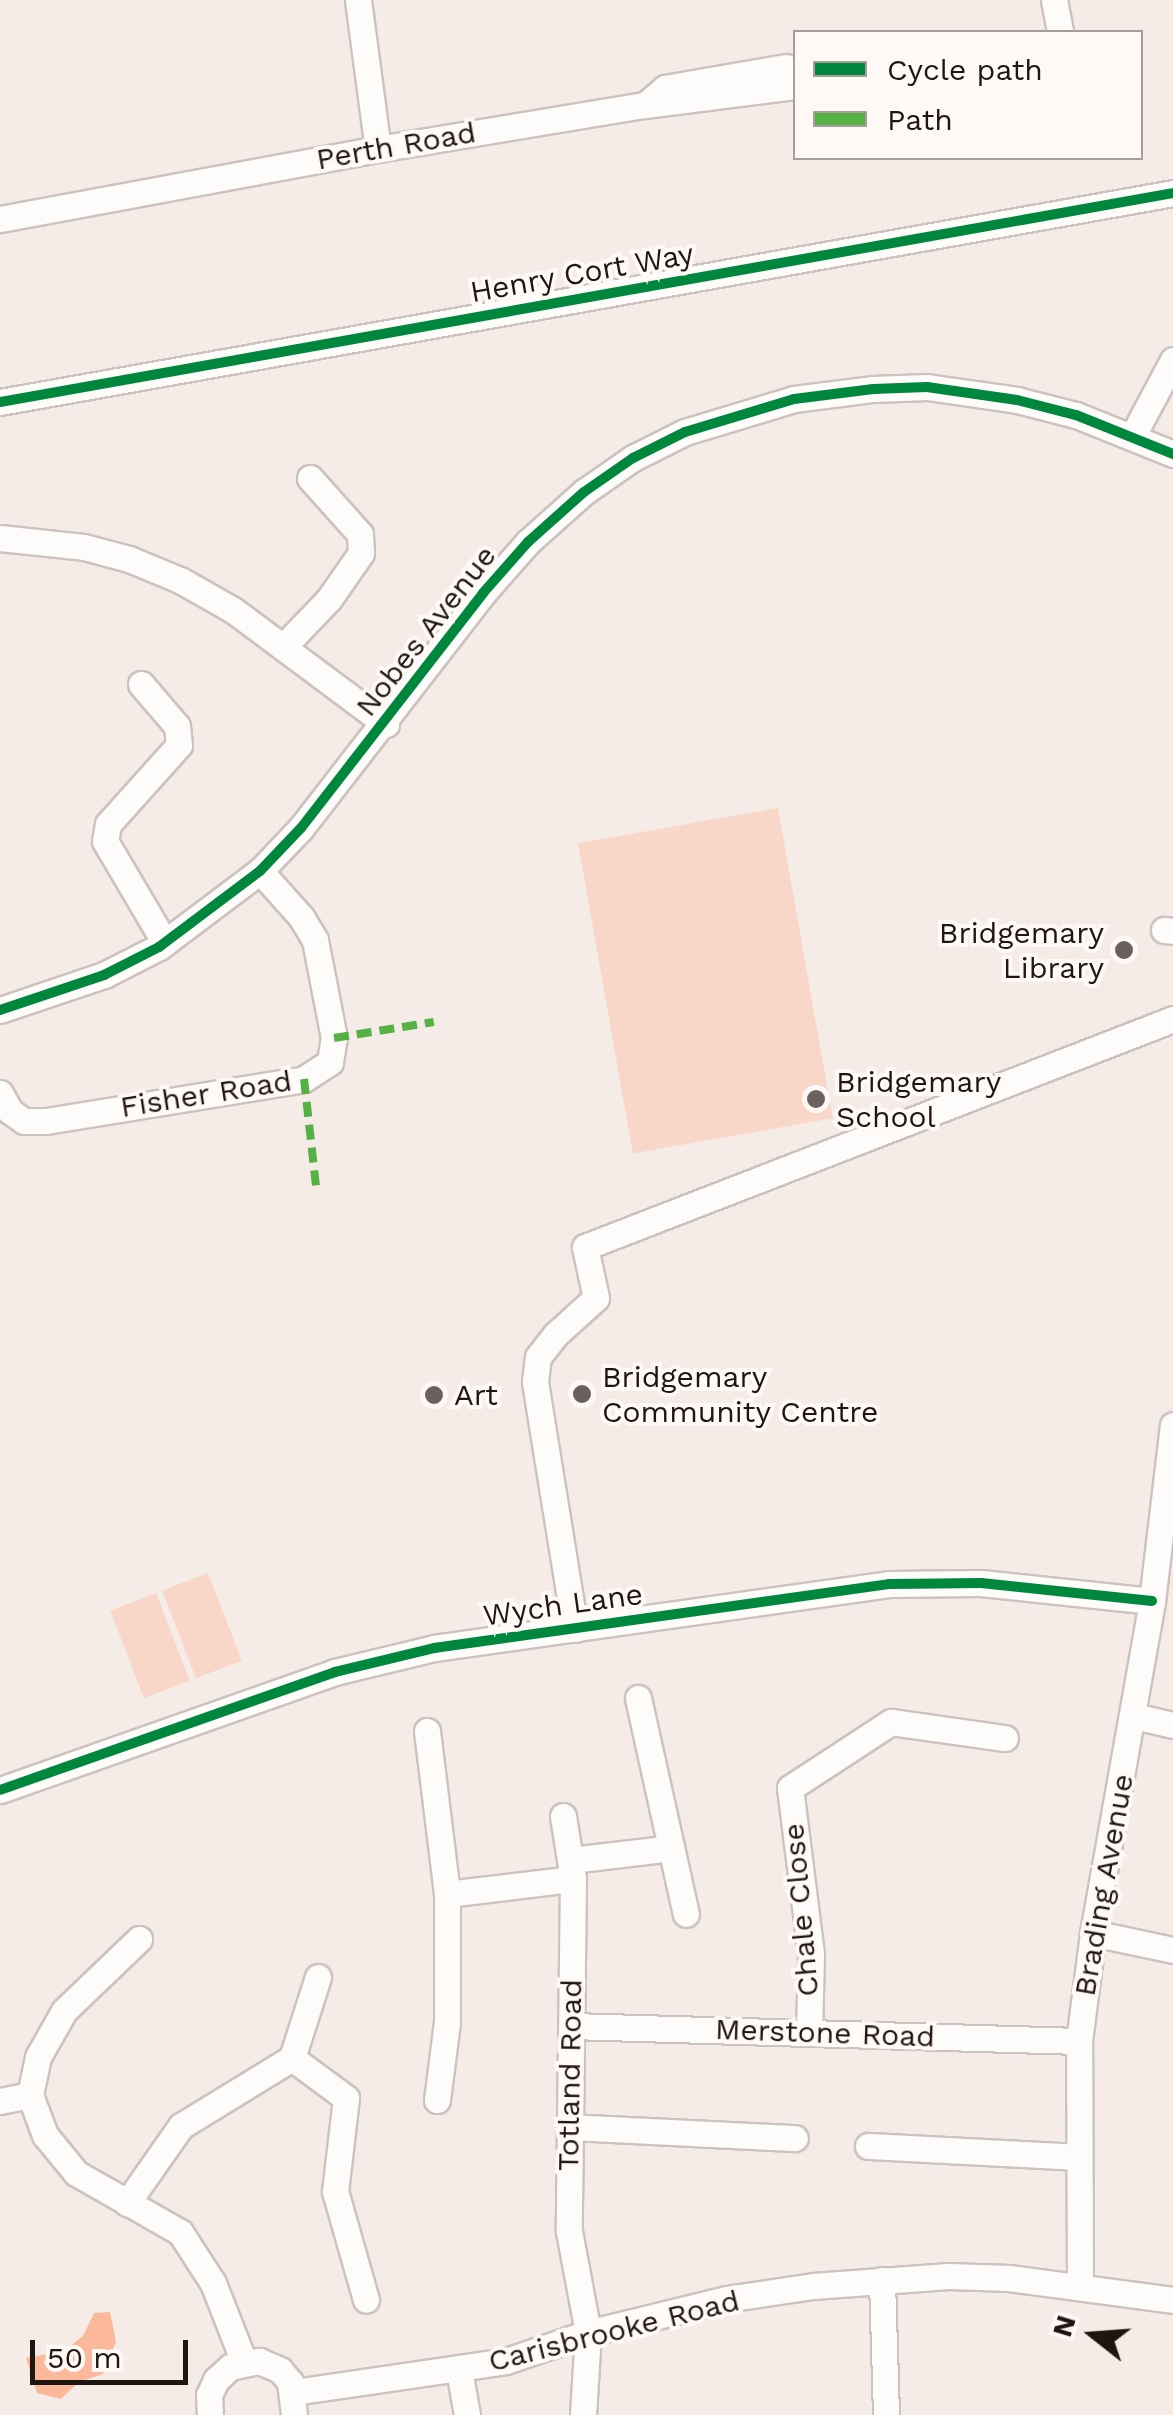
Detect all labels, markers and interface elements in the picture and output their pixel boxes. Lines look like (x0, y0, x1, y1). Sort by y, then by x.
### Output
legend (793, 30, 1143, 160)
text: Cycle path (887, 52, 1043, 87)
text: Path (887, 102, 953, 137)
street label: Perth Road (313, 114, 479, 178)
street label: Henry Cort Way (467, 236, 697, 310)
street label: Nobes Avenue (348, 538, 504, 724)
place label: Bridgemary Library (939, 915, 1104, 986)
marker: Bridgemary Library (1113, 939, 1135, 961)
street label: Fisher Road (117, 1063, 295, 1125)
place label: Bridgemary School (836, 1064, 1001, 1134)
marker: Bridgemary School (805, 1088, 827, 1110)
place label: Bridgemary Community Centre (602, 1359, 879, 1430)
place label: Art (454, 1377, 498, 1413)
marker: Bridgemary Community Centre (571, 1383, 593, 1405)
marker: Art (423, 1384, 445, 1406)
street label: Wych Lane (481, 1576, 645, 1634)
street label: Brading Avenue (1067, 1771, 1141, 1999)
street label: Chale Close (775, 1822, 827, 1998)
street label: Totland Road (550, 1979, 590, 2171)
street label: Merstone Road (714, 2011, 936, 2055)
street label: Carisbrooke Road (485, 2282, 743, 2380)
north arrow (1043, 2285, 1143, 2385)
text: N (1045, 2311, 1083, 2341)
scale bar (35, 2320, 192, 2382)
text: 50 m (47, 2340, 122, 2375)

